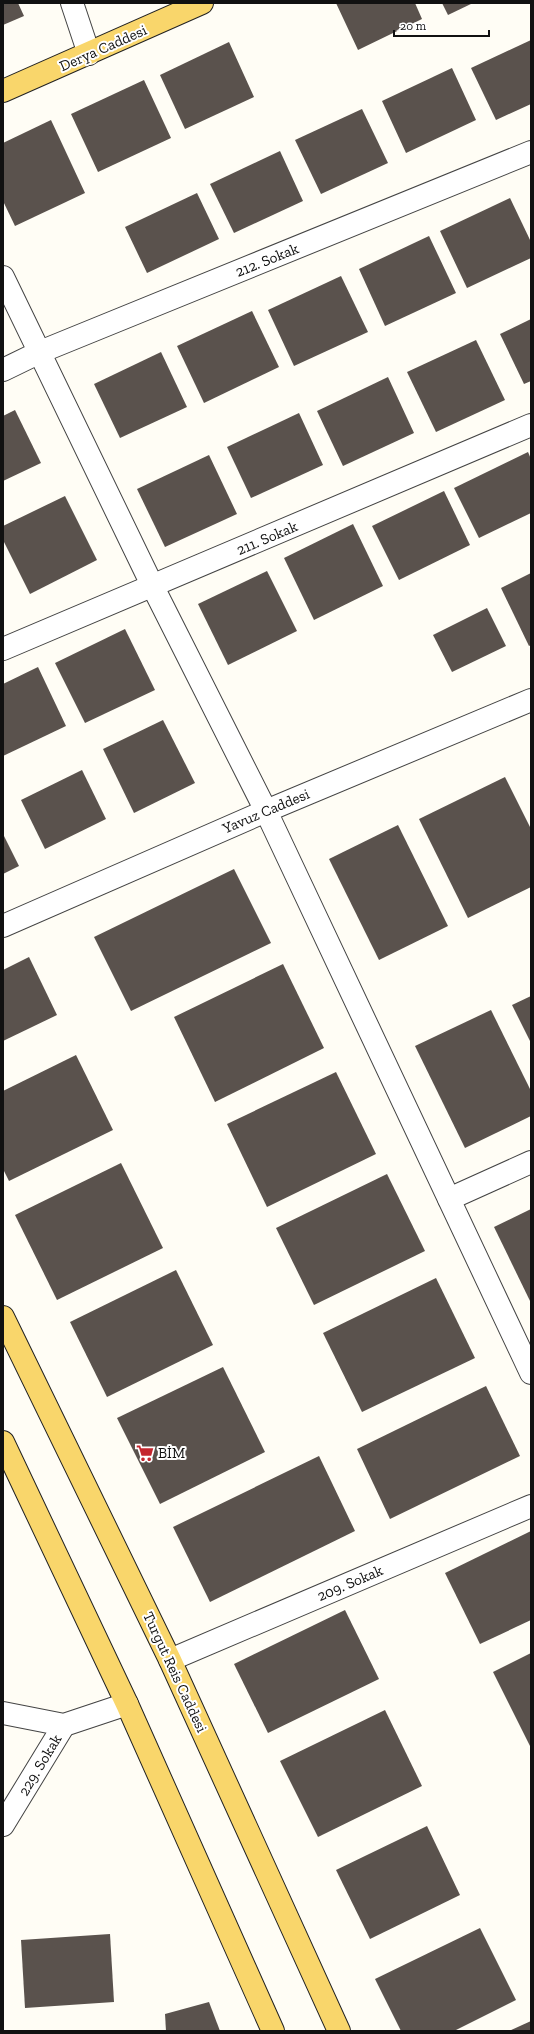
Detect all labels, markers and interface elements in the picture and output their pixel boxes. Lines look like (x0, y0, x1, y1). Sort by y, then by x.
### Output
scale bar (394, 12, 489, 38)
text: 20 m (400, 19, 427, 33)
street label: Derya Caddesi (57, 21, 149, 75)
street label: 212. Sokak (233, 239, 301, 281)
street label: 211. Sokak (234, 517, 300, 559)
street label: Yavuz Caddesi (219, 785, 312, 838)
supermarket icon: BİM (135, 1443, 155, 1463)
place label: BİM (158, 1444, 185, 1462)
street label: 209. Sokak (315, 1561, 386, 1605)
street label: Turgut Reis Caddesi (139, 1609, 211, 1735)
street label: 229. Sokak (15, 1731, 65, 1799)

